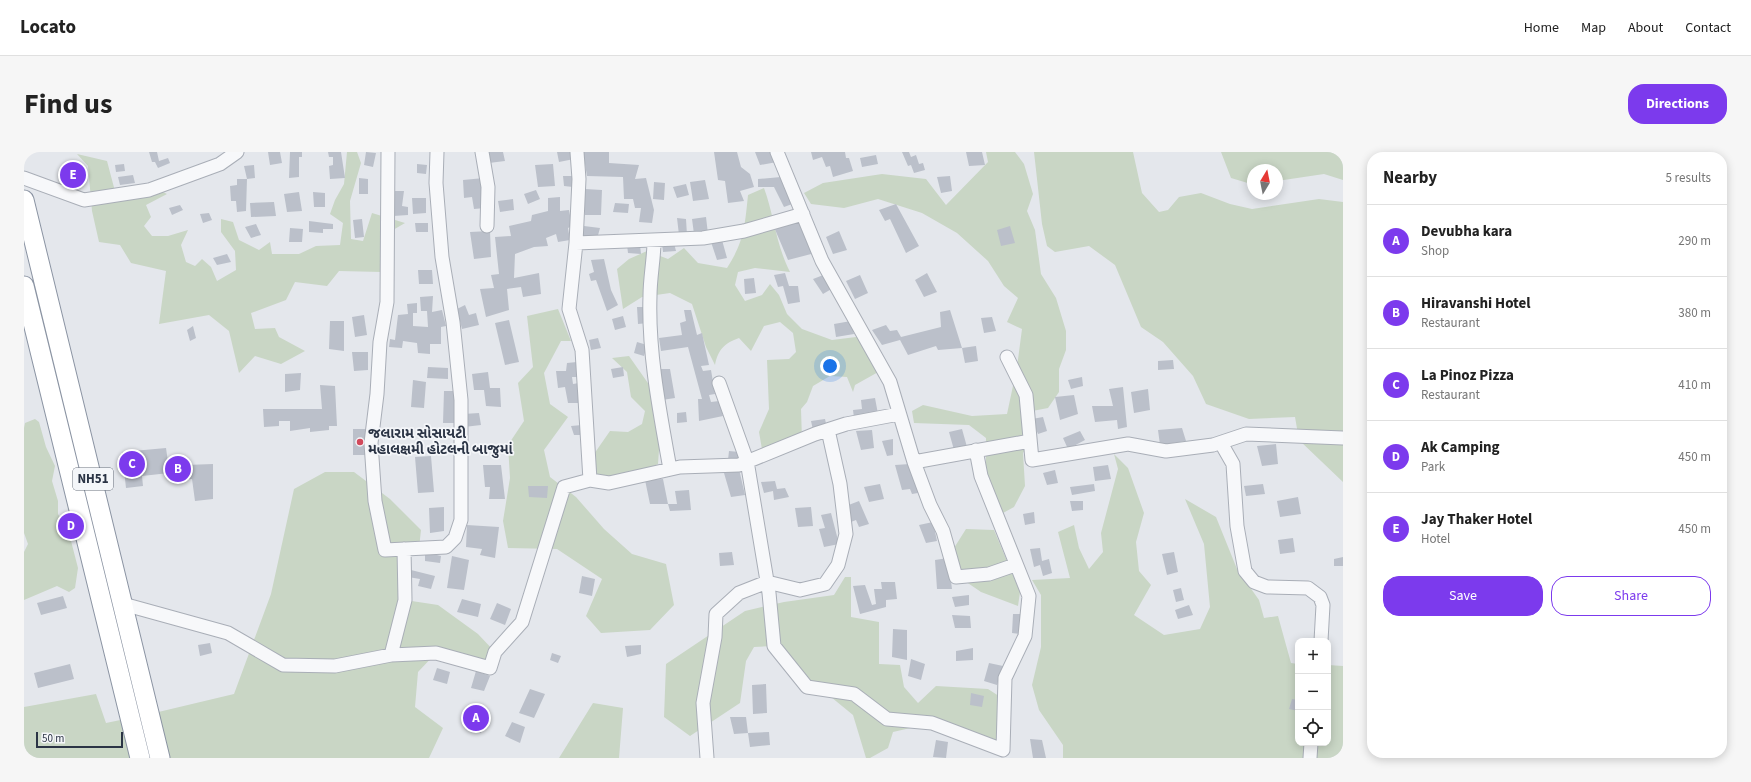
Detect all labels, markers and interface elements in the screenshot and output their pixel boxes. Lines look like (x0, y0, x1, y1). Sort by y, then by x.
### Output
text: Locato (20, 14, 76, 41)
text: Home (1524, 18, 1559, 38)
text: Map (1581, 18, 1606, 38)
text: About (1628, 18, 1663, 38)
text: Contact (1685, 18, 1731, 38)
text: Find us (24, 84, 112, 124)
button: Directions (1628, 84, 1727, 124)
pin: E (60, 160, 86, 190)
north arrow (1247, 164, 1283, 200)
text: Nearby (1383, 166, 1437, 190)
text: 5 results (1666, 169, 1711, 187)
text: Devubha kara (1421, 221, 1512, 242)
text: A (1392, 232, 1400, 250)
text: 290 m (1678, 232, 1711, 250)
text: Shop (1421, 242, 1449, 260)
text: Hiravanshi Hotel (1421, 293, 1531, 314)
text: B (1392, 304, 1400, 322)
text: 380 m (1678, 304, 1711, 322)
text: Restaurant (1421, 314, 1480, 332)
your location (820, 356, 840, 376)
text: La Pinoz Pizza (1421, 365, 1514, 386)
text: C (1392, 376, 1400, 394)
text: 410 m (1678, 376, 1711, 394)
text: Restaurant (1421, 386, 1480, 404)
place label: જલારામ સોસાયટી મહાલ‌ક્ષમી હોટલની બાજુમાં (368, 424, 514, 460)
marker: જલારામ સોસાયટી મહાલ‌ક્ષમી હોટલની બાજુમાં (355, 437, 365, 447)
text: Ak Camping (1421, 437, 1500, 458)
text: D (1392, 448, 1400, 466)
text: 450 m (1678, 448, 1711, 466)
pin: C (119, 449, 145, 479)
pin: B (165, 454, 191, 484)
text: Park (1421, 458, 1445, 476)
road number: NH51 (73, 468, 113, 490)
text: Jay Thaker Hotel (1421, 509, 1532, 530)
pin: D (58, 511, 84, 541)
text: E (1392, 520, 1400, 538)
text: 450 m (1678, 520, 1711, 538)
text: Hotel (1421, 530, 1450, 548)
button: Save (1383, 576, 1543, 616)
button: Share (1551, 576, 1711, 616)
map controls (1295, 638, 1331, 746)
button: + (1295, 638, 1331, 674)
button: − (1295, 674, 1331, 710)
pin: A (463, 703, 489, 733)
button: locate (1295, 710, 1331, 746)
scale bar (36, 730, 123, 749)
text: 50 m (42, 731, 64, 746)

